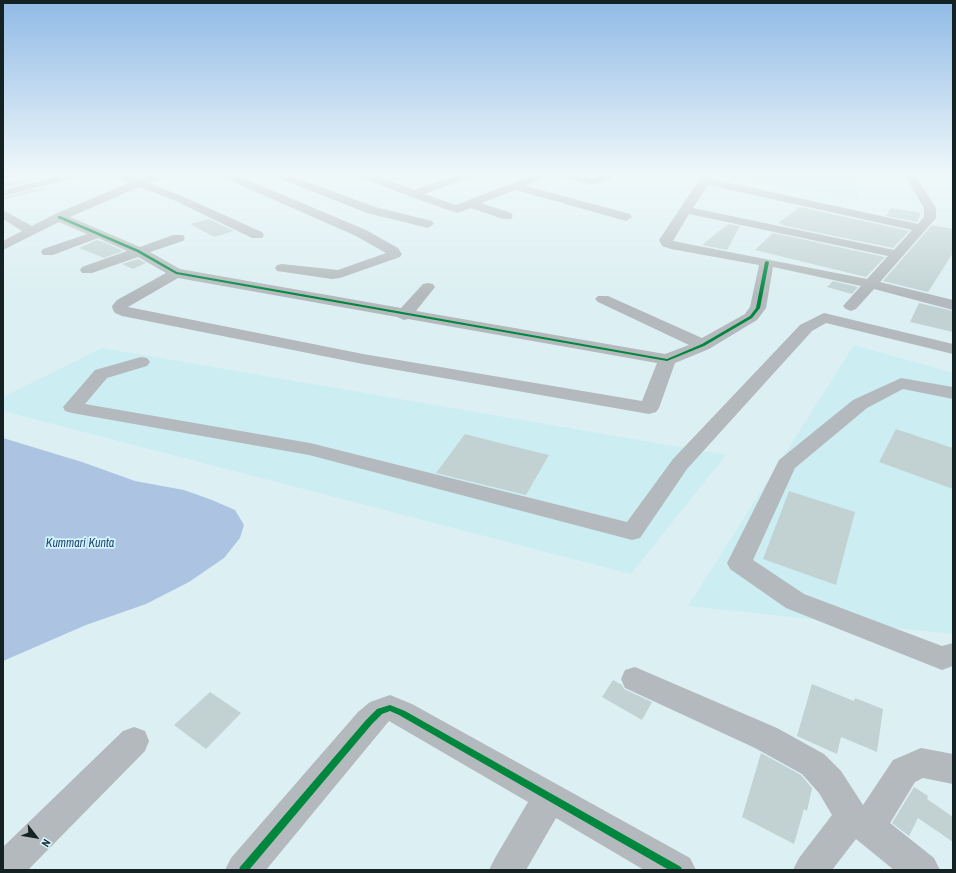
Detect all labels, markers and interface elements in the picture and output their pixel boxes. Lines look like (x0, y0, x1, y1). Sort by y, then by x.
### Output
water label: Kummari Kunta (46, 537, 114, 551)
north arrow (16, 817, 56, 857)
text: N (39, 837, 54, 850)

